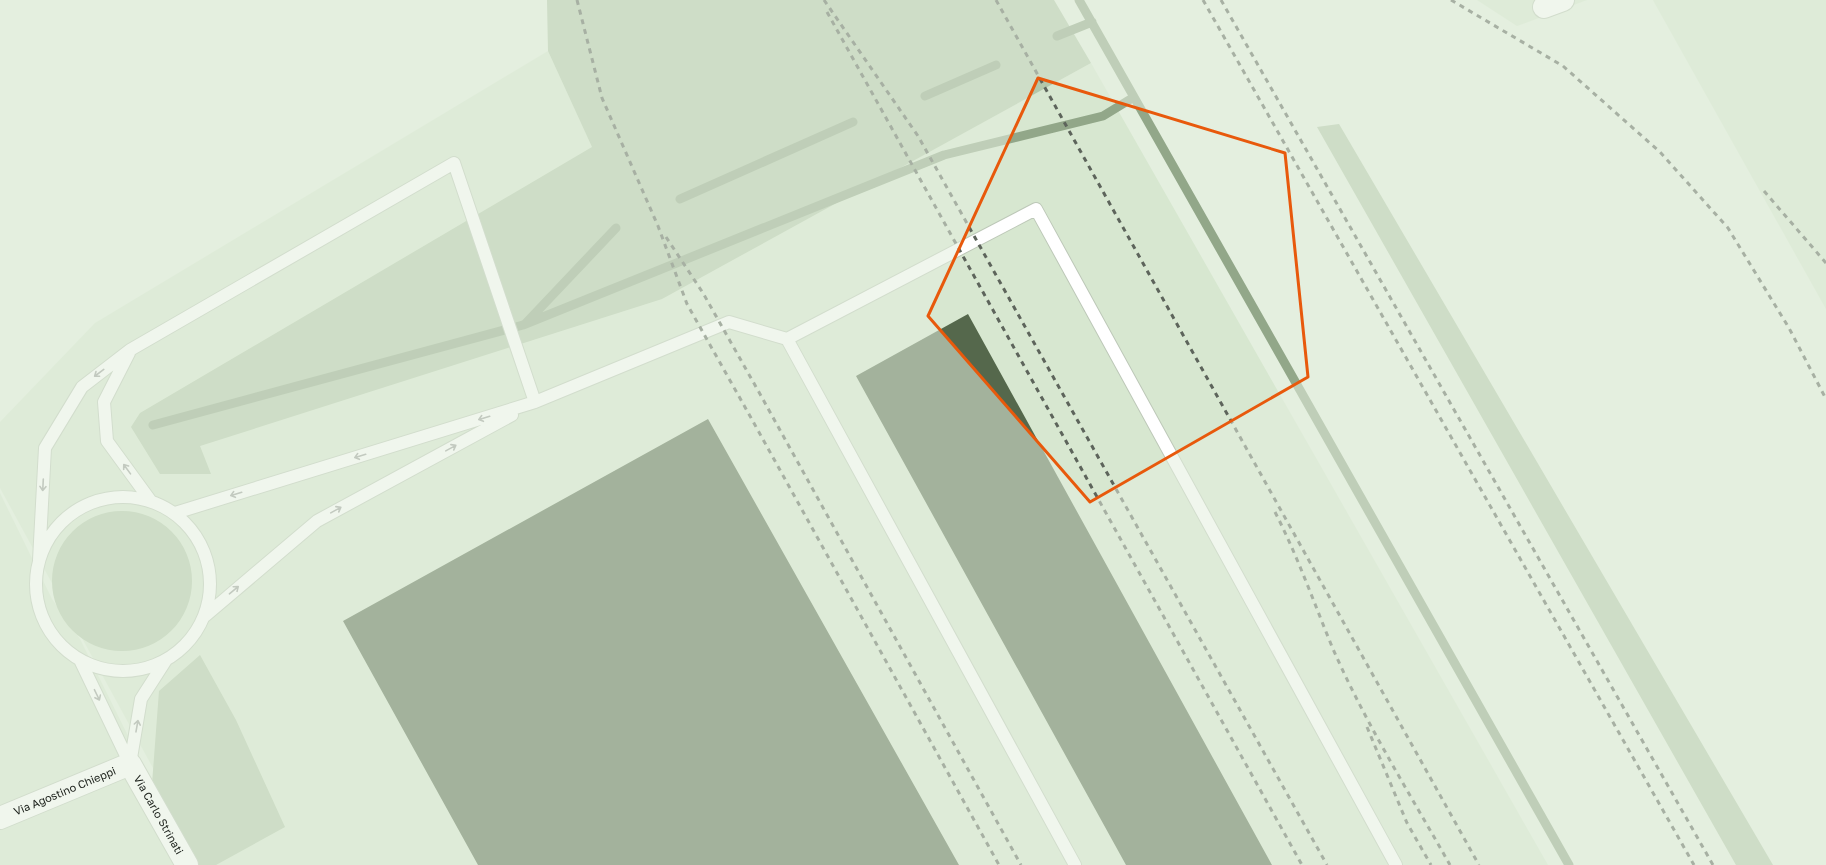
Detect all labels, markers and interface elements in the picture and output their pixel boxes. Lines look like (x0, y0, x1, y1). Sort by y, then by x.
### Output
one-way arrow (94, 369, 105, 378)
one-way arrow (478, 415, 491, 422)
one-way arrow (444, 444, 456, 452)
one-way arrow (354, 453, 367, 460)
one-way arrow (122, 463, 131, 474)
one-way arrow (39, 478, 47, 491)
one-way arrow (230, 491, 243, 498)
one-way arrow (330, 506, 342, 514)
one-way arrow (229, 586, 240, 595)
one-way arrow (94, 689, 101, 701)
one-way arrow (133, 720, 141, 733)
street label: Via Agostino Chieppi (11, 764, 117, 818)
street label: Via Carlo Strinati (132, 773, 187, 856)

